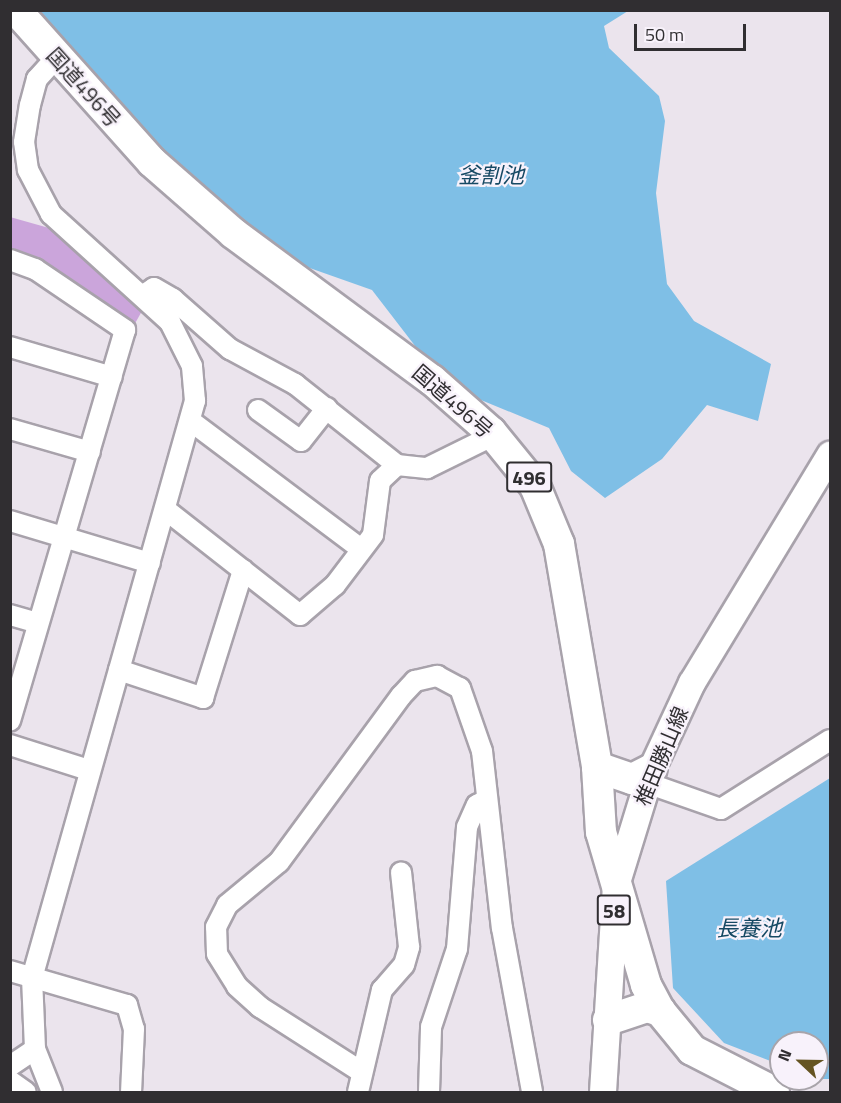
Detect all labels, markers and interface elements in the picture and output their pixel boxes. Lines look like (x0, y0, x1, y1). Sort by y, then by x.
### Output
scale bar (637, 12, 750, 50)
text: 50 m (645, 21, 684, 48)
street label: 国道496号 (42, 42, 126, 132)
water label: 釜割池 (458, 163, 524, 189)
street label: 国道496号 (408, 359, 498, 443)
road number: 496 (505, 460, 553, 494)
street label: 椎田勝山線 (629, 703, 693, 809)
road number: 58 (596, 893, 632, 927)
water label: 長養池 (716, 916, 782, 942)
north arrow (769, 1031, 829, 1091)
text: N (771, 1045, 797, 1065)

